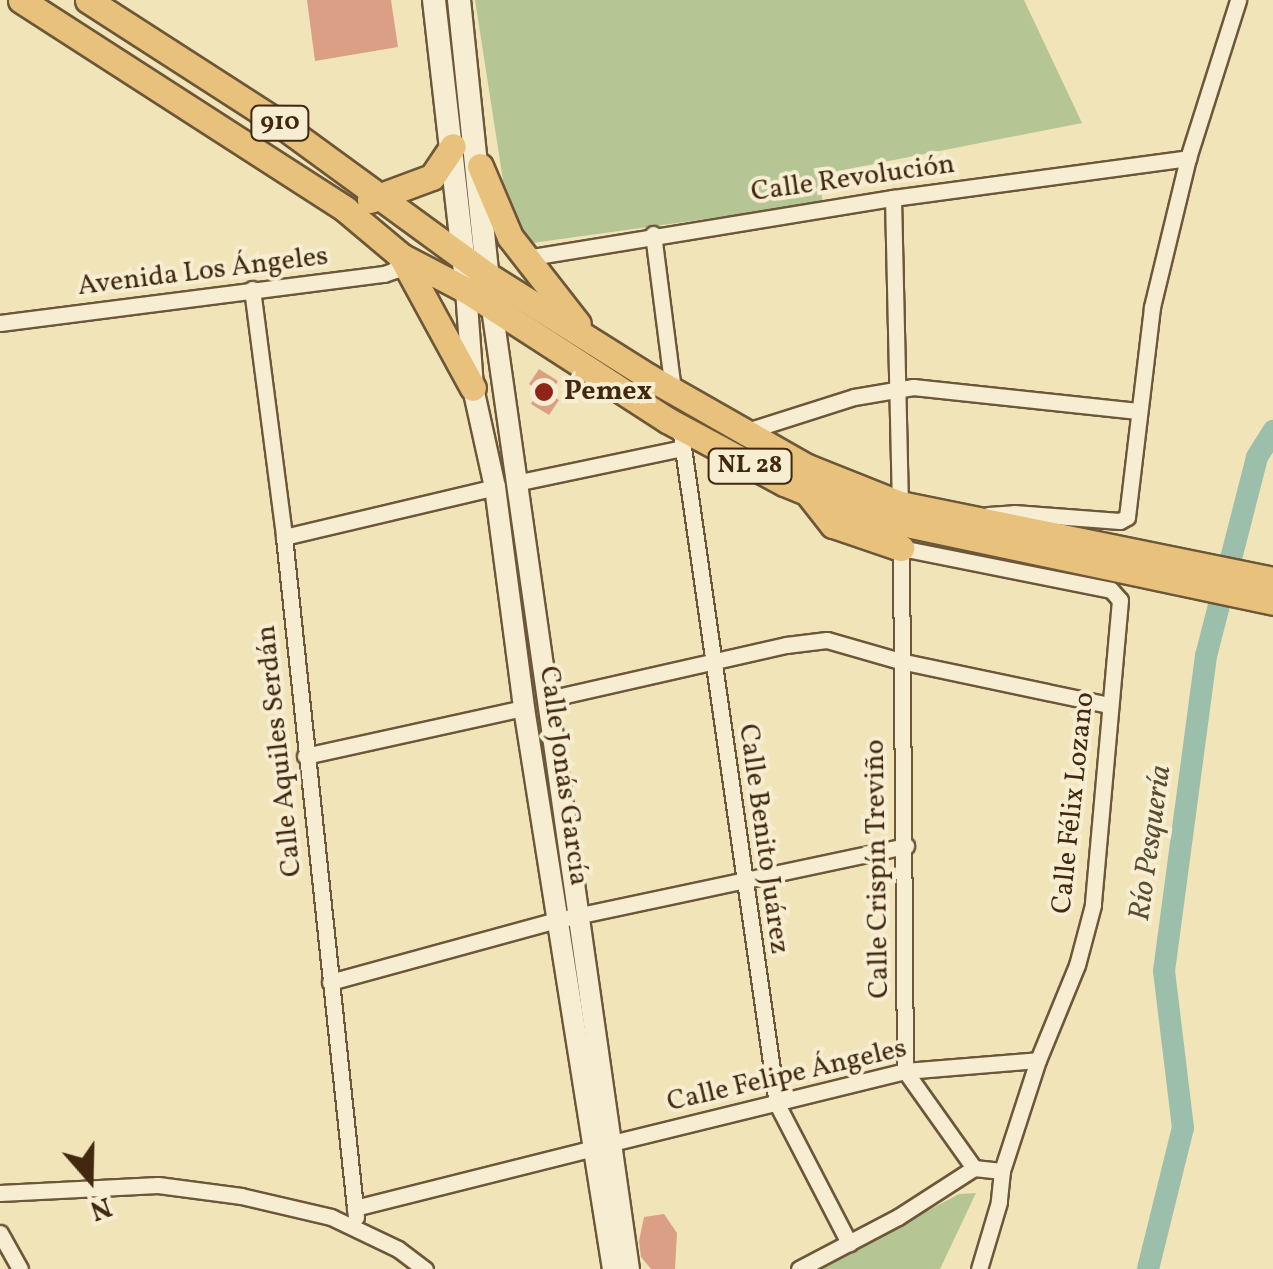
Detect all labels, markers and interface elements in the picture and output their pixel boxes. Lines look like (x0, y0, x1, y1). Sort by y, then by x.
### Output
road number: 910 (250, 103, 310, 143)
street label: Calle Revolución (749, 148, 957, 210)
street label: Avenida Los Ángeles (76, 240, 330, 304)
place label: Pemex (564, 375, 652, 409)
marker: Pemex (533, 381, 555, 403)
road number: NL 28 (708, 446, 792, 486)
street label: Calle Aquiles Serdán (250, 624, 310, 878)
street label: Calle Jonás García (531, 664, 595, 888)
street label: Calle Félix Lozano (1046, 691, 1102, 915)
street label: Calle Benito Juárez (730, 722, 796, 956)
street label: Calle Crispín Treviño (859, 739, 897, 999)
water label: Río Pesquería (1122, 763, 1180, 923)
street label: Calle Felipe Ángeles (664, 1032, 910, 1120)
north arrow (40, 1129, 140, 1229)
text: N (84, 1186, 117, 1229)

